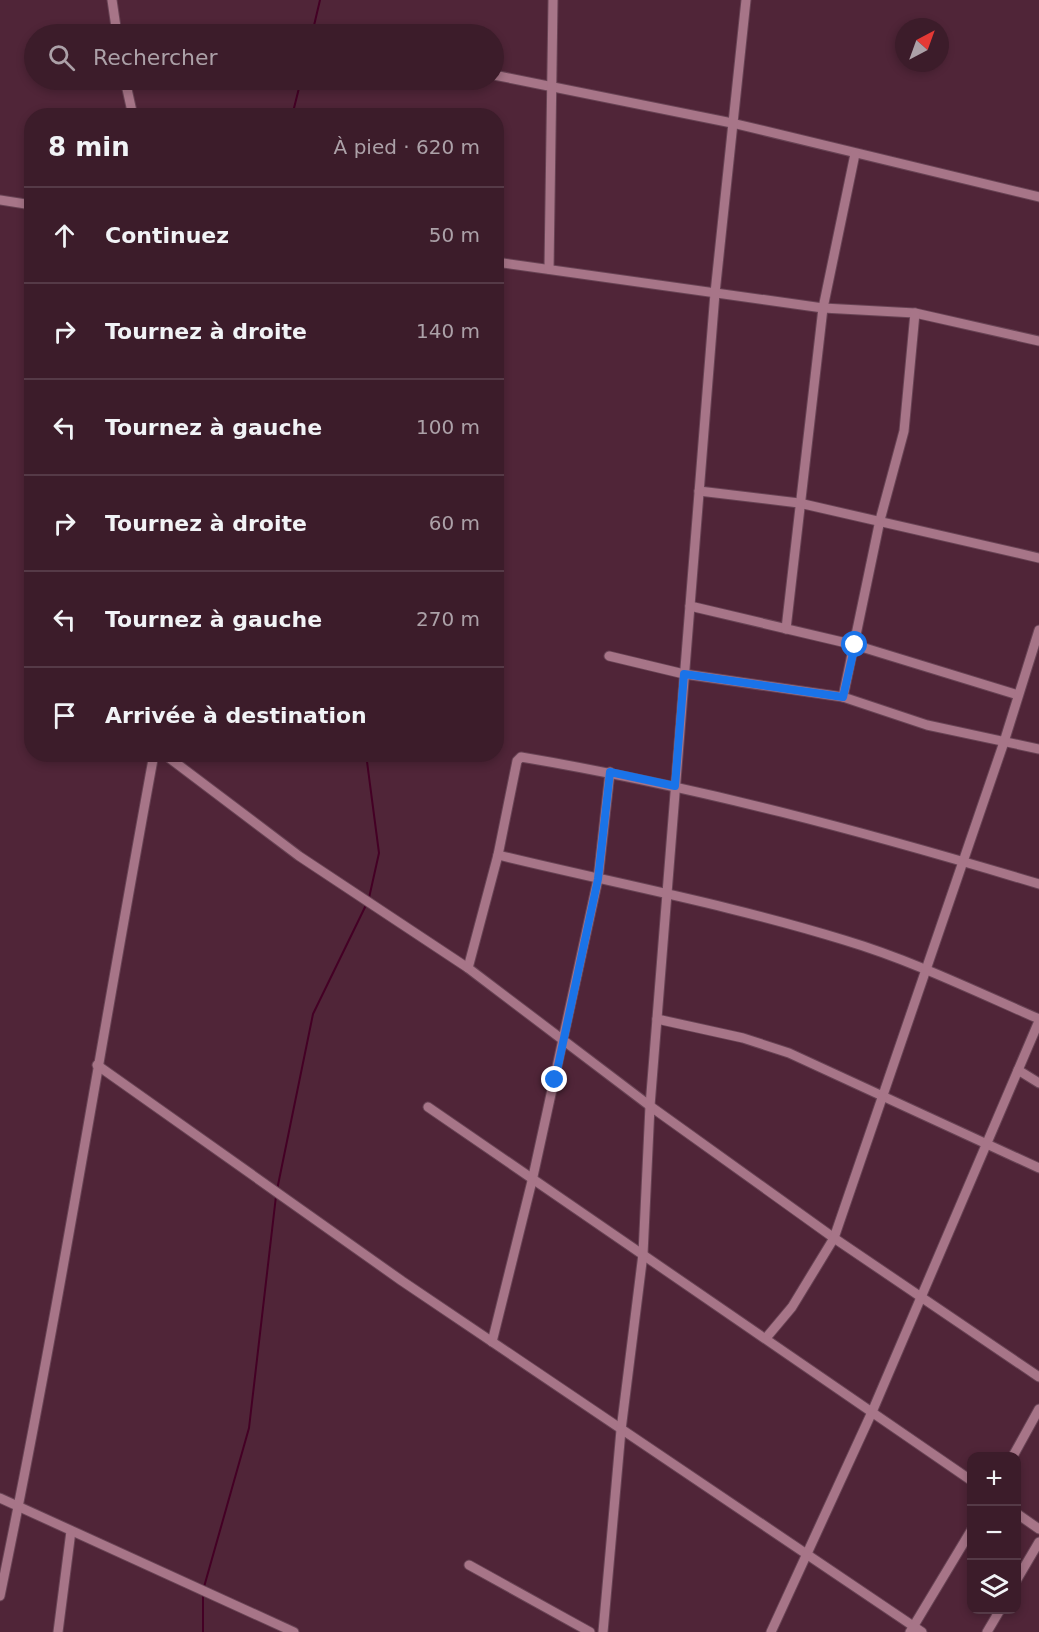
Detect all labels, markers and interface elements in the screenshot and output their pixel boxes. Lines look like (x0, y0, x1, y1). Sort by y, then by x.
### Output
north arrow (895, 18, 949, 72)
search box (24, 24, 504, 90)
icon: search (45, 41, 78, 74)
text: Rechercher (93, 45, 218, 70)
text: 8 min (48, 132, 130, 162)
text: À pied · 620 m (334, 135, 480, 159)
icon: ahead (48, 219, 81, 252)
text: Continuez (105, 223, 229, 248)
text: 50 m (429, 223, 480, 247)
icon: right (48, 315, 81, 348)
text: Tournez à droite (105, 319, 307, 344)
text: 140 m (416, 319, 480, 343)
icon: left (48, 411, 81, 444)
text: Tournez à gauche (105, 415, 322, 440)
text: 100 m (416, 415, 480, 439)
icon: right (48, 507, 81, 540)
text: Tournez à droite (105, 511, 307, 536)
text: 60 m (429, 511, 480, 535)
icon: left (48, 603, 81, 636)
text: Tournez à gauche (105, 607, 322, 632)
text: 270 m (416, 607, 480, 631)
route start (841, 631, 867, 657)
icon: arrive (48, 699, 81, 732)
text: Arrivée à destination (105, 703, 367, 728)
route end (541, 1066, 567, 1092)
map controls (967, 1452, 1021, 1614)
button: + (967, 1452, 1021, 1506)
button: − (967, 1506, 1021, 1560)
button: layers (967, 1560, 1021, 1614)

